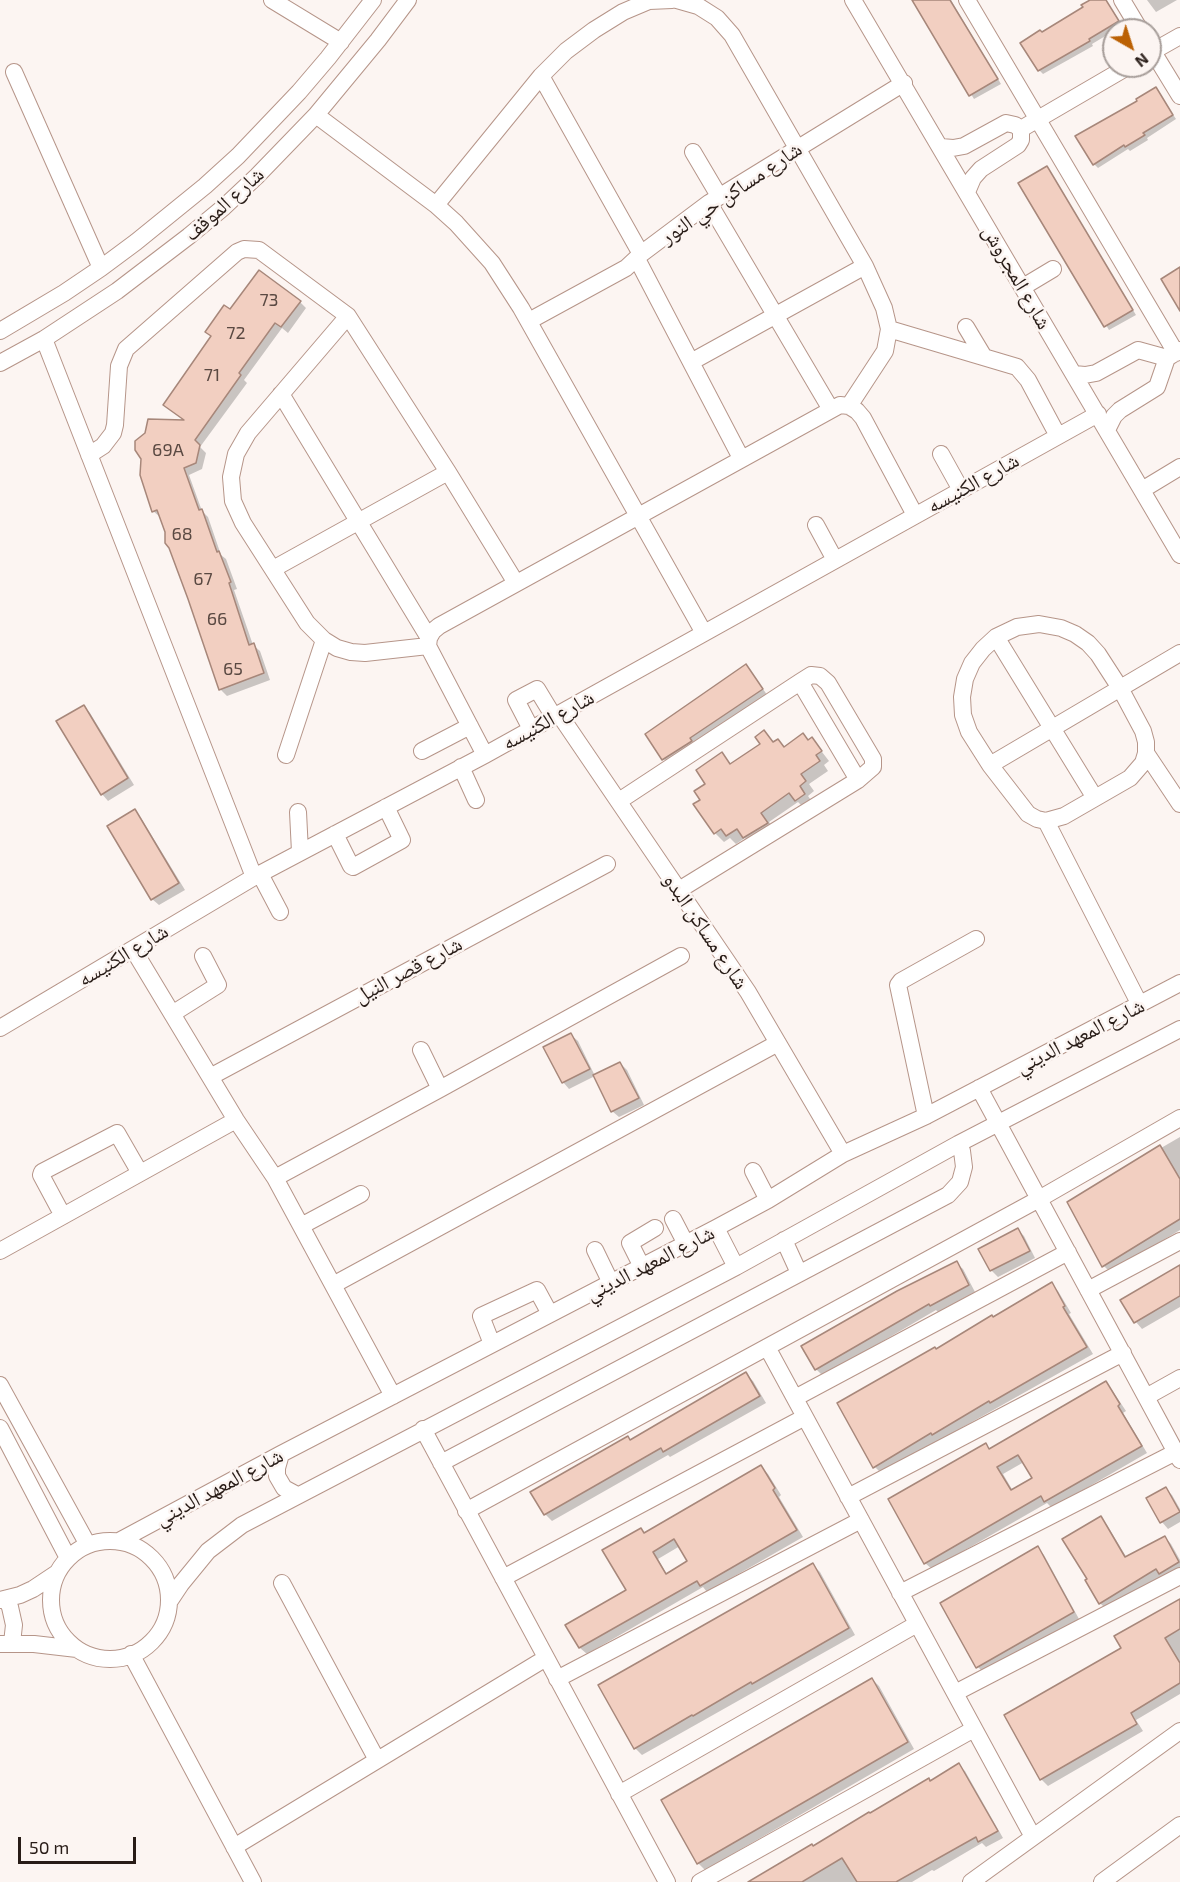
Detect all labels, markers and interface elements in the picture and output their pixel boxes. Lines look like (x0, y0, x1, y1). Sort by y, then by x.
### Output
north arrow (1102, 18, 1162, 78)
text: N (1132, 50, 1153, 72)
street label: شارع مساكن حي النور (656, 136, 806, 250)
street label: شارع الموقف (179, 162, 269, 246)
street label: شارع المجروش (977, 220, 1057, 334)
house number: 73 (259, 289, 279, 311)
house number: 72 (226, 322, 246, 344)
house number: 71 (204, 364, 220, 386)
house number: 69A (152, 439, 184, 461)
street label: شارع الكنيسه (923, 448, 1023, 518)
house number: 68 (171, 523, 193, 545)
house number: 67 (193, 568, 213, 590)
house number: 66 (207, 608, 227, 630)
house number: 65 (223, 658, 243, 680)
street label: شارع الكنيسه (498, 685, 598, 755)
street label: شارع مساكن البدو (658, 868, 754, 994)
street label: شارع الكنيسه (73, 918, 173, 992)
street label: شارع قصر النيل (350, 931, 466, 1009)
street label: شارع المعهد الديني (1011, 993, 1149, 1079)
street label: شارع المعهد الديني (581, 1220, 719, 1306)
street label: شارع المعهد الديني (151, 1443, 287, 1531)
scale bar (21, 1825, 140, 1863)
text: 50 m (29, 1836, 69, 1858)

